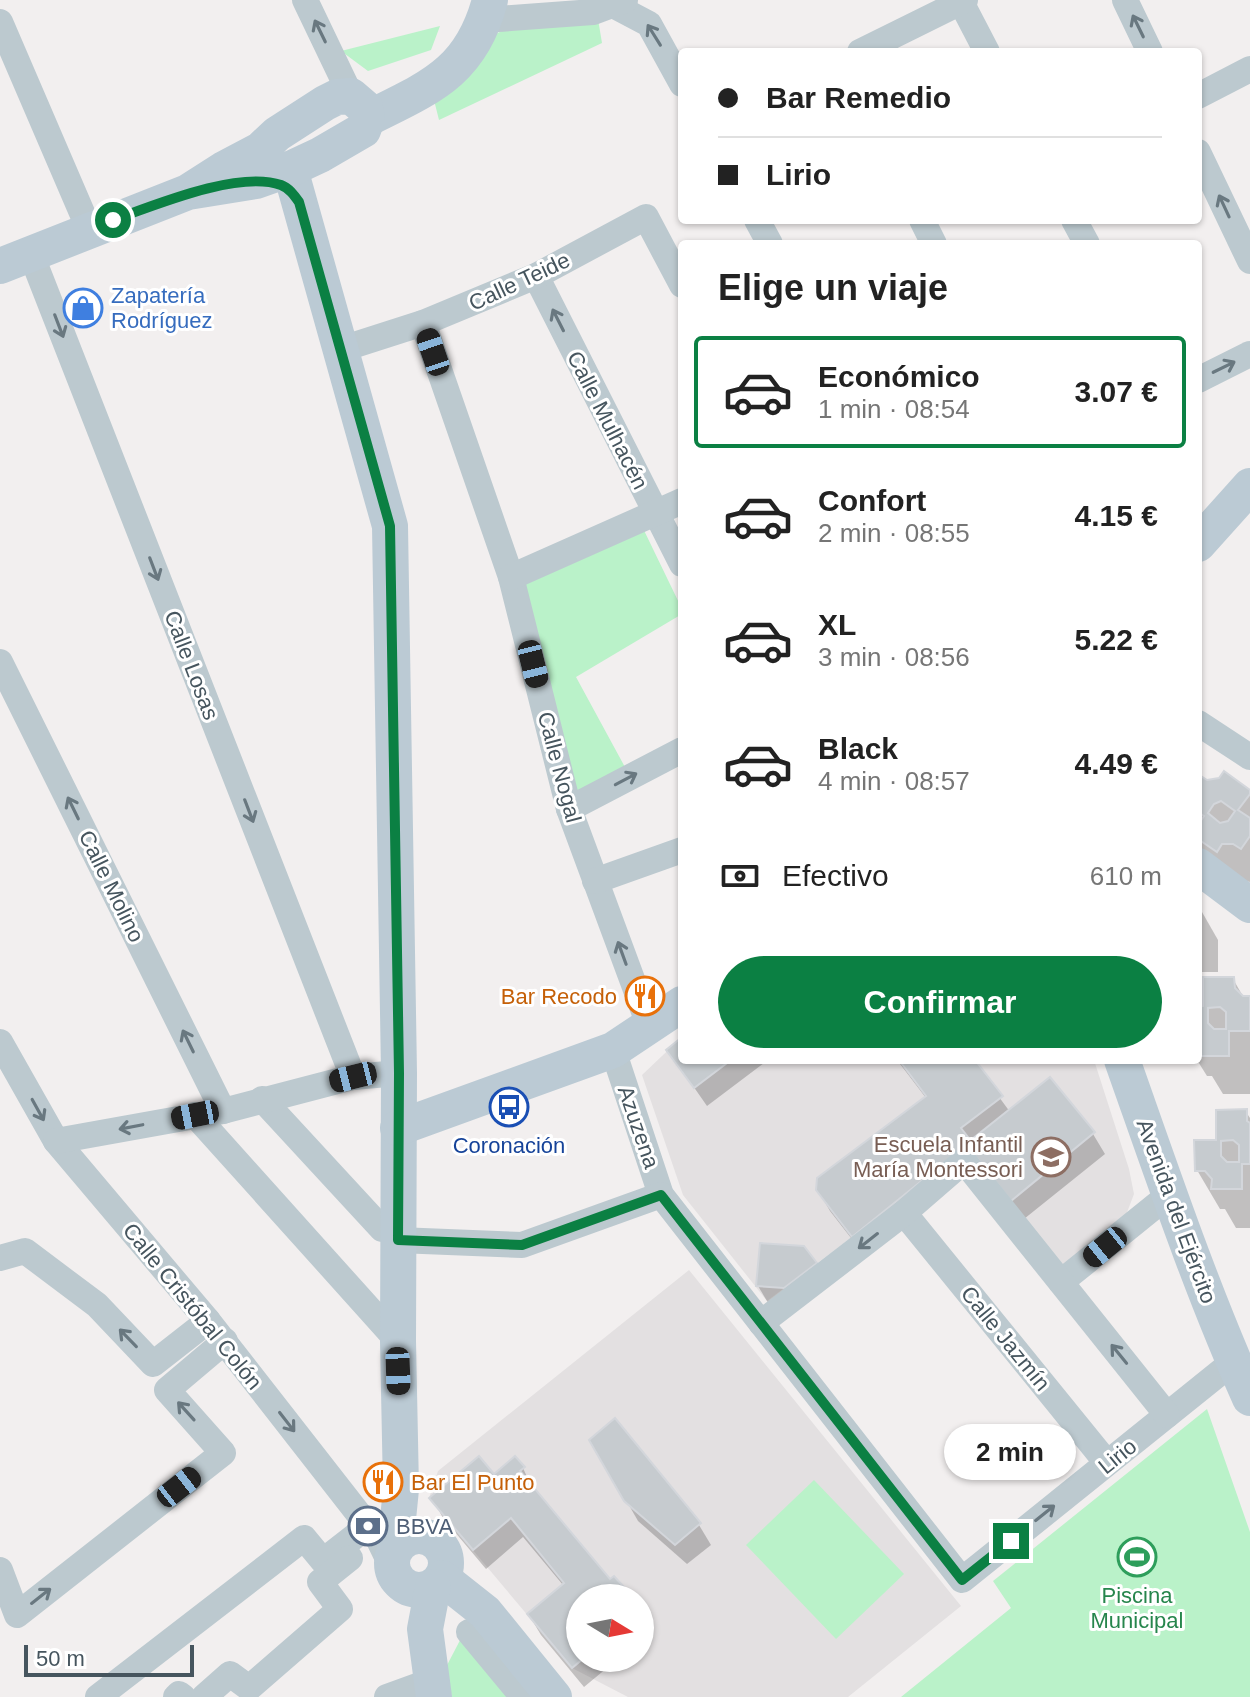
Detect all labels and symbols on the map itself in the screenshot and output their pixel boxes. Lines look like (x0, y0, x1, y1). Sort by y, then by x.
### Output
one-way arrow (1130, 14, 1145, 38)
one-way arrow (312, 19, 327, 43)
one-way arrow (645, 24, 662, 46)
one-way arrow (1216, 195, 1231, 219)
route start (95, 202, 131, 238)
street label: Calle Teide (465, 247, 574, 316)
place label: Zapatería Rodríguez (111, 283, 213, 333)
shop icon: Zapatería Rodríguez (62, 287, 104, 329)
one-way arrow (549, 308, 565, 332)
one-way arrow (53, 313, 67, 338)
car (414, 325, 452, 379)
street label: Calle Mulhacén (562, 347, 653, 493)
one-way arrow (1212, 359, 1236, 374)
one-way arrow (148, 556, 162, 581)
street label: Calle Losas (159, 607, 224, 723)
car (516, 638, 550, 690)
street label: Calle Nogal (533, 709, 586, 825)
one-way arrow (613, 771, 637, 787)
one-way arrow (65, 796, 80, 820)
one-way arrow (242, 798, 257, 823)
street label: Calle Molino (74, 826, 149, 946)
one-way arrow (614, 941, 628, 966)
restaurant icon: Bar Recodo (624, 975, 666, 1017)
place label: Bar Recodo (501, 984, 617, 1009)
one-way arrow (180, 1029, 195, 1053)
car (327, 1060, 379, 1094)
street label: Azuzena (613, 1083, 665, 1172)
bus stop icon: Coronación (488, 1086, 530, 1128)
one-way arrow (31, 1097, 46, 1121)
car (169, 1099, 221, 1131)
street label: Avenida del Ejército (1132, 1116, 1221, 1307)
one-way arrow (119, 1120, 145, 1135)
place label: Escuela Infantil María Montessori (853, 1132, 1023, 1182)
place label: Coronación (453, 1133, 565, 1158)
school or university icon: Escuela Infantil María Montessori (1030, 1136, 1072, 1178)
street label: Calle Cristóbal Colón (118, 1218, 267, 1394)
car (1079, 1223, 1131, 1271)
one-way arrow (858, 1232, 879, 1249)
street label: Calle Jazmín (956, 1281, 1055, 1396)
one-way arrow (119, 1329, 138, 1348)
one-way arrow (1110, 1344, 1127, 1365)
car (385, 1347, 411, 1395)
one-way arrow (177, 1402, 195, 1422)
one-way arrow (279, 1411, 296, 1432)
callout: 2 min (945, 1425, 1077, 1481)
street label: Lirio (1093, 1434, 1141, 1479)
restaurant icon: Bar El Punto (362, 1461, 404, 1503)
car (153, 1463, 205, 1511)
place label: Bar El Punto (411, 1470, 535, 1495)
bank icon: BBVA (347, 1505, 389, 1547)
one-way arrow (1034, 1505, 1055, 1522)
place label: BBVA (396, 1514, 453, 1539)
route end (993, 1523, 1029, 1559)
sports icon: Piscina Municipal (1116, 1536, 1158, 1578)
place label: Piscina Municipal (1091, 1583, 1183, 1633)
north arrow (566, 1584, 654, 1672)
one-way arrow (30, 1587, 51, 1605)
scale bar (24, 1641, 194, 1677)

